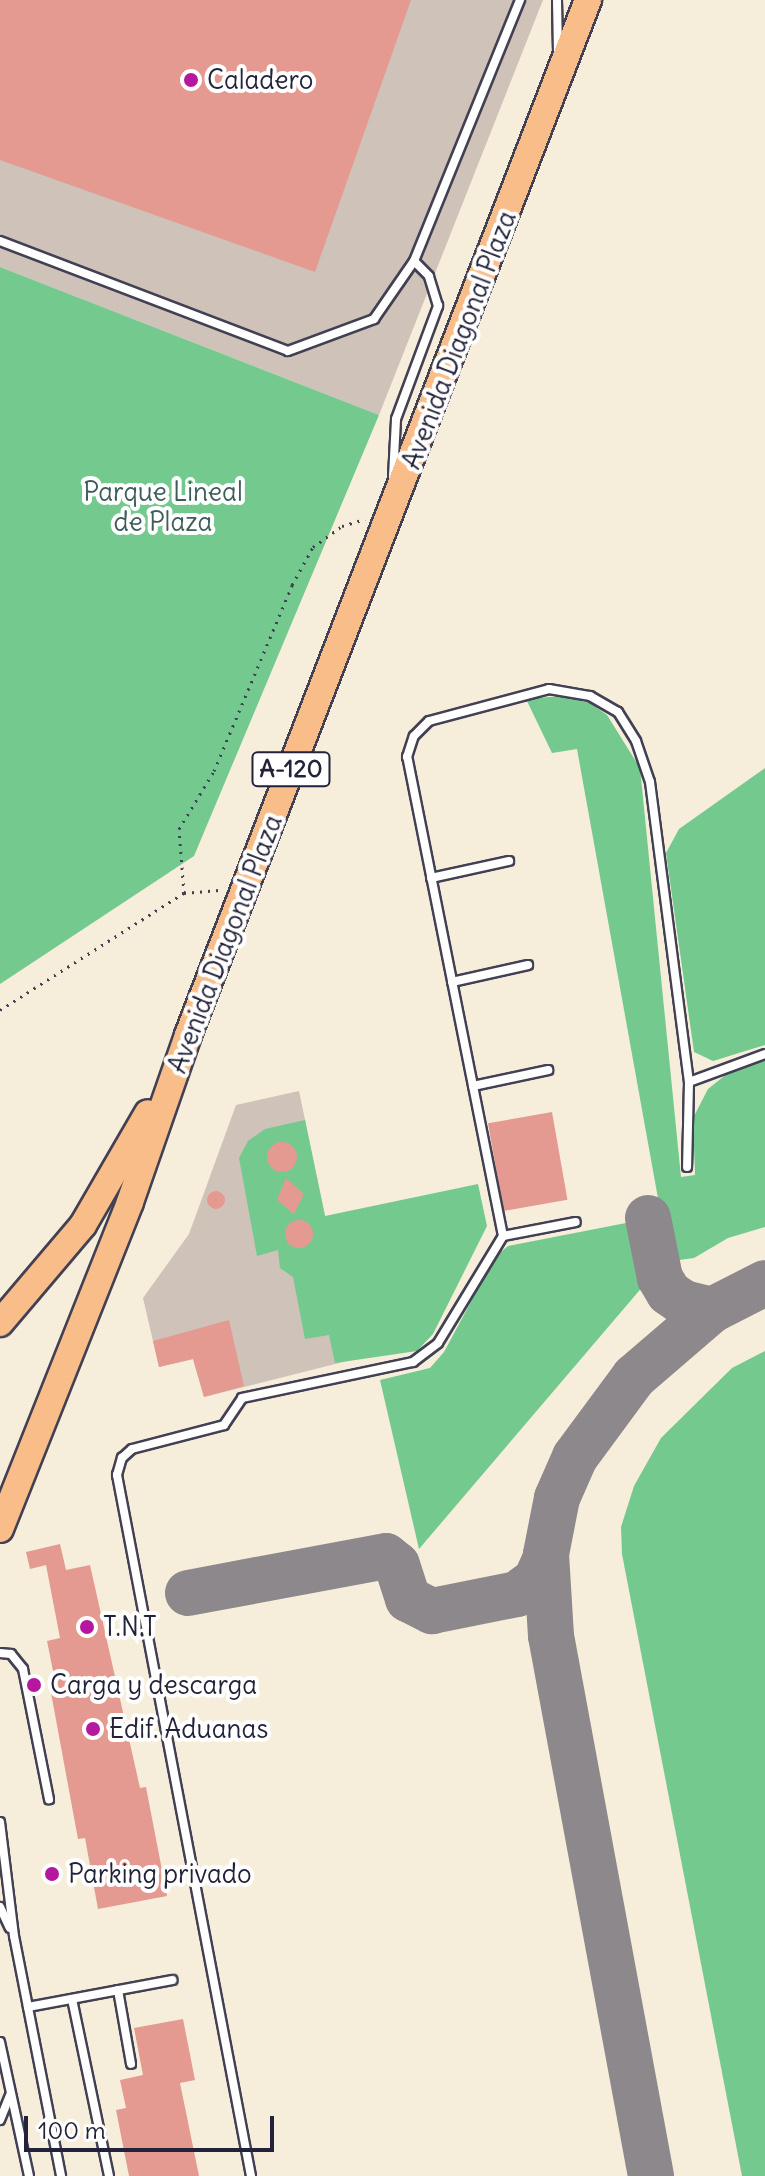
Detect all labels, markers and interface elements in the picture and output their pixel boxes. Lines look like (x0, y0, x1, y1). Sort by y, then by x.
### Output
place label: Caladero (207, 64, 313, 96)
marker: Caladero (182, 71, 200, 89)
street label: Avenida Diagonal Plaza (395, 207, 523, 473)
park label: Parque Lineal de Plaza (83, 476, 243, 538)
road number: A-120 (251, 749, 331, 789)
street label: Avenida Diagonal Plaza (161, 811, 289, 1077)
place label: T.N.T (103, 1611, 157, 1643)
marker: T.N.T (78, 1618, 96, 1636)
place label: Carga y descarga (50, 1669, 257, 1701)
marker: Carga y descarga (25, 1676, 43, 1694)
place label: Edif. Aduanas (109, 1713, 268, 1745)
marker: Edif. Aduanas (84, 1720, 102, 1738)
place label: Parking privado (68, 1858, 252, 1890)
marker: Parking privado (43, 1865, 61, 1883)
scale bar (28, 2100, 278, 2150)
text: 100 m (38, 2115, 106, 2145)

